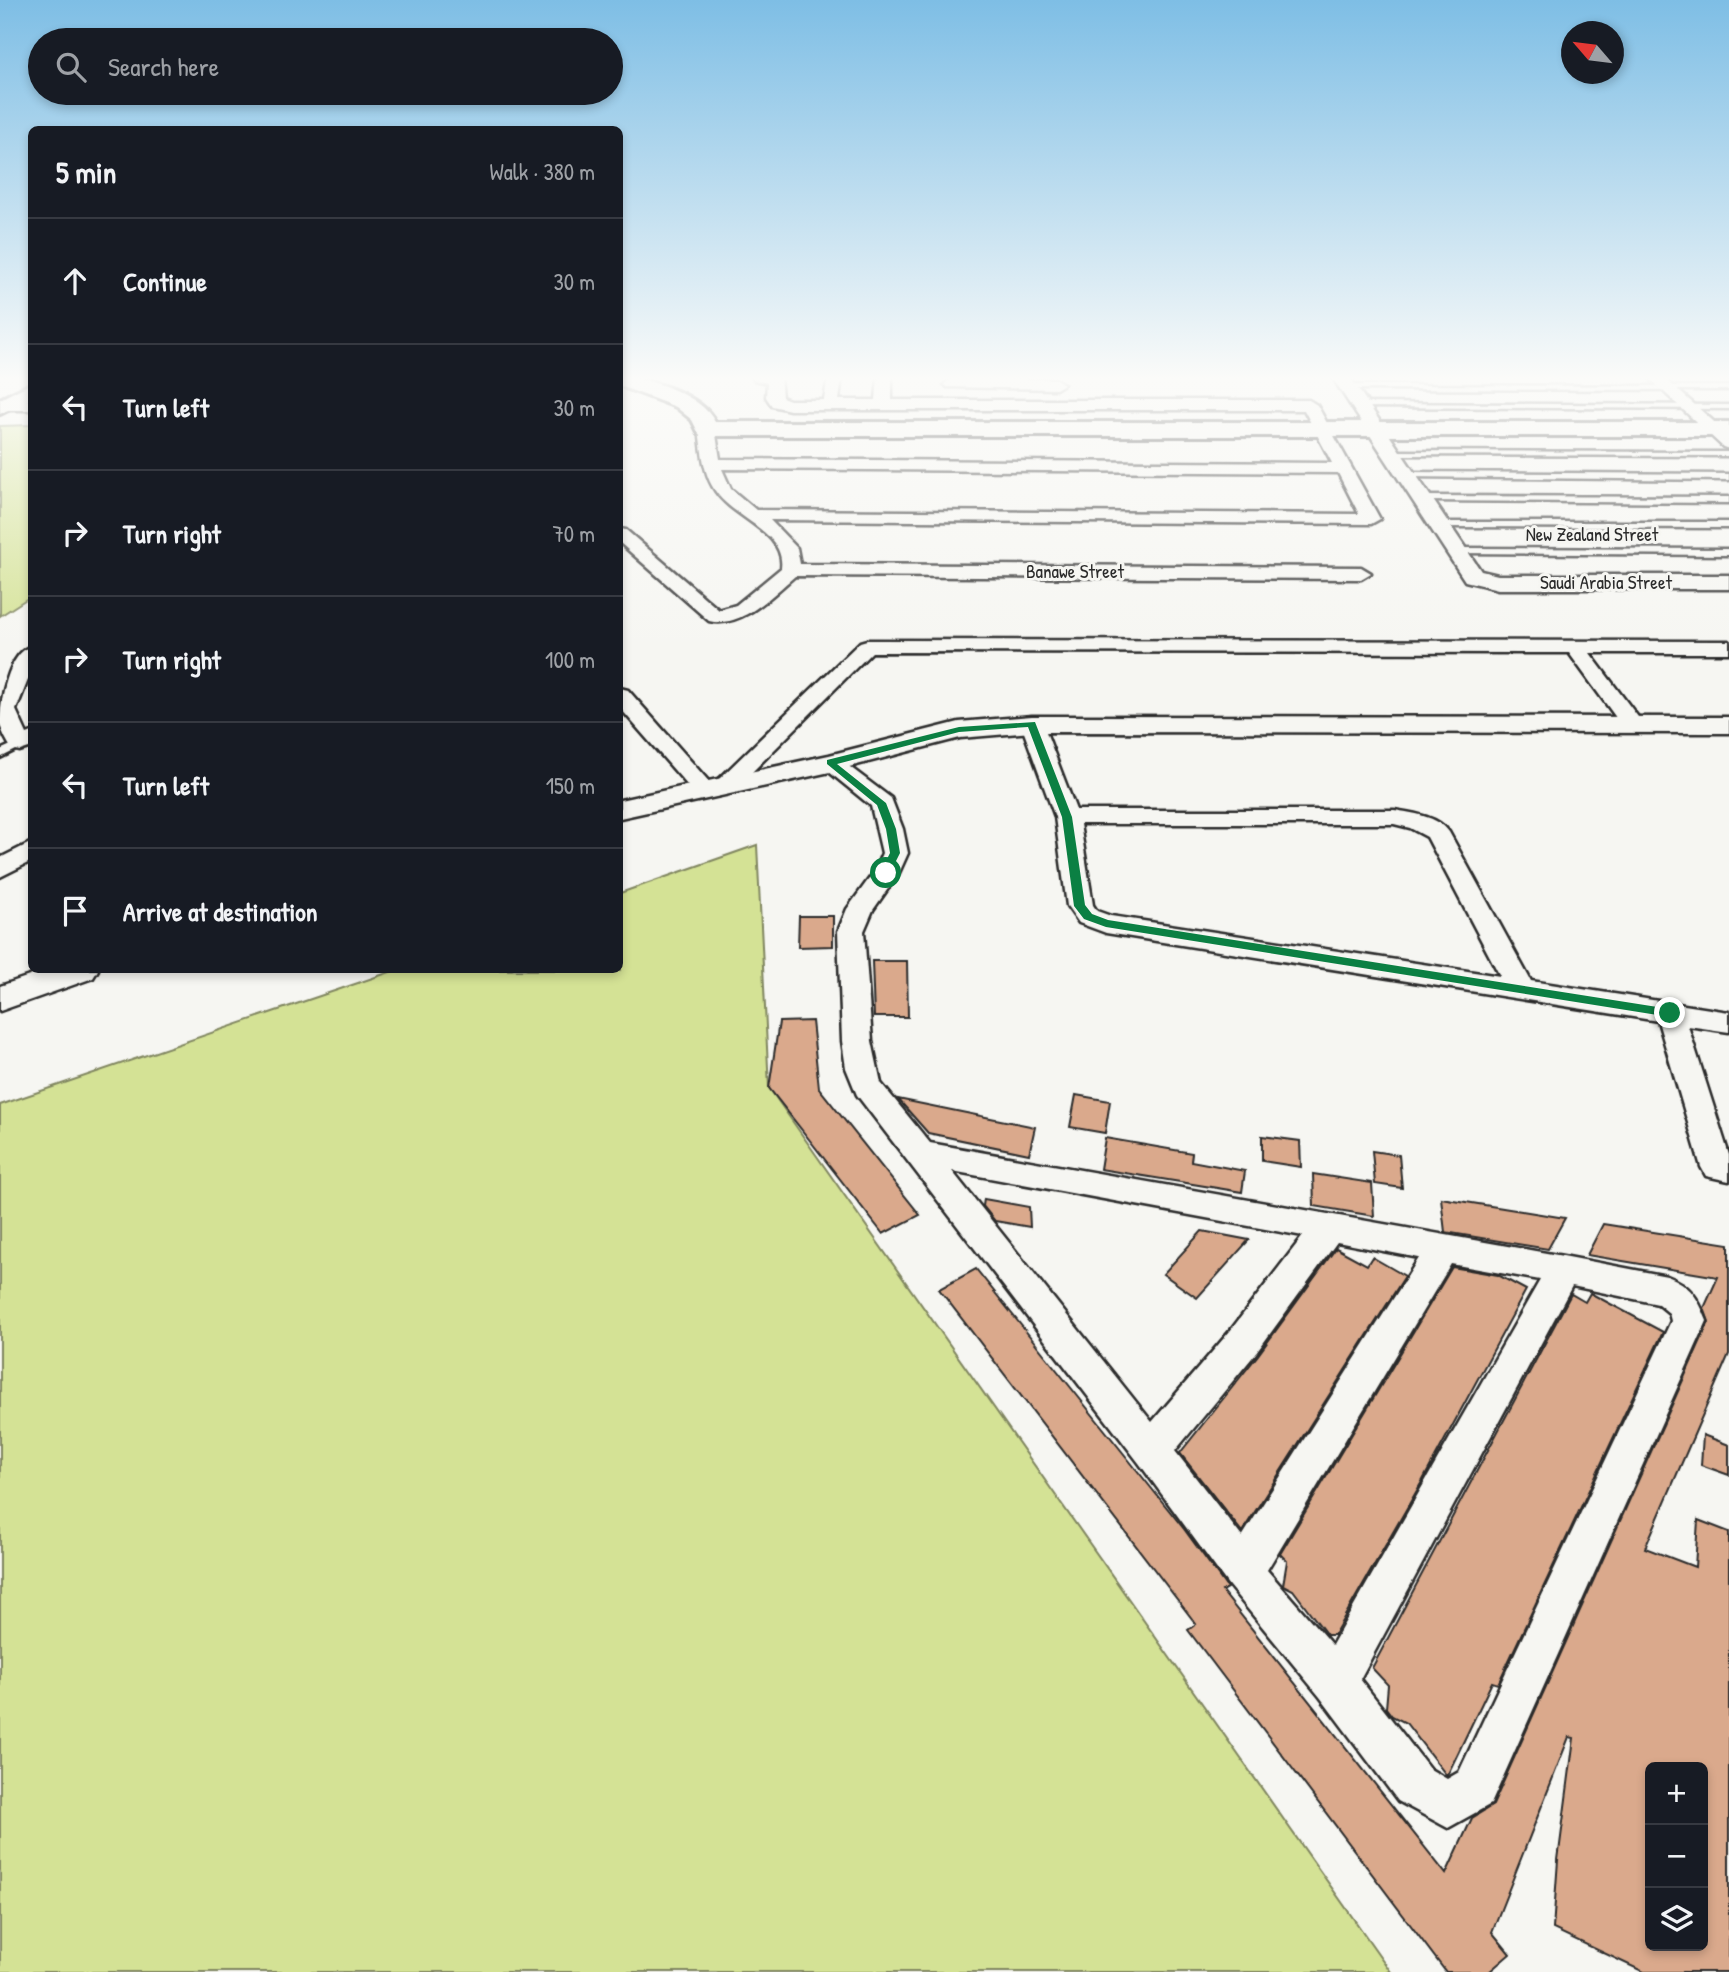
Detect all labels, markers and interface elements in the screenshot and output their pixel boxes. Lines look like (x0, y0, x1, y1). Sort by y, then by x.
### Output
north arrow (1561, 21, 1624, 84)
search box (28, 28, 623, 105)
icon: search (52, 48, 90, 86)
text: Search here (108, 49, 219, 84)
text: 5 min (56, 152, 116, 192)
text: Walk · 380 m (489, 156, 595, 187)
icon: ahead (56, 262, 94, 300)
text: Continue (123, 264, 207, 299)
text: 30 m (553, 266, 595, 297)
icon: left (56, 388, 94, 426)
text: Turn left (123, 390, 209, 425)
text: 30 m (553, 392, 595, 423)
icon: right (56, 514, 94, 552)
text: Turn right (123, 516, 221, 551)
text: 70 m (552, 518, 595, 549)
street label: New Zealand Street (1526, 521, 1659, 547)
street label: Banawe Street (1026, 558, 1124, 584)
street label: Saudi Arabia Street (1540, 569, 1672, 595)
icon: right (56, 640, 94, 678)
text: Turn right (123, 642, 221, 677)
text: 100 m (545, 644, 595, 675)
icon: left (56, 766, 94, 804)
text: Turn left (123, 768, 209, 803)
text: 150 m (546, 770, 595, 801)
route start (870, 857, 901, 888)
icon: arrive (56, 892, 94, 930)
text: Arrive at destination (123, 894, 318, 929)
route end (1654, 997, 1685, 1028)
map controls (1645, 1762, 1708, 1951)
button: + (1645, 1762, 1708, 1825)
button: − (1645, 1825, 1708, 1888)
button: layers (1645, 1888, 1708, 1951)

